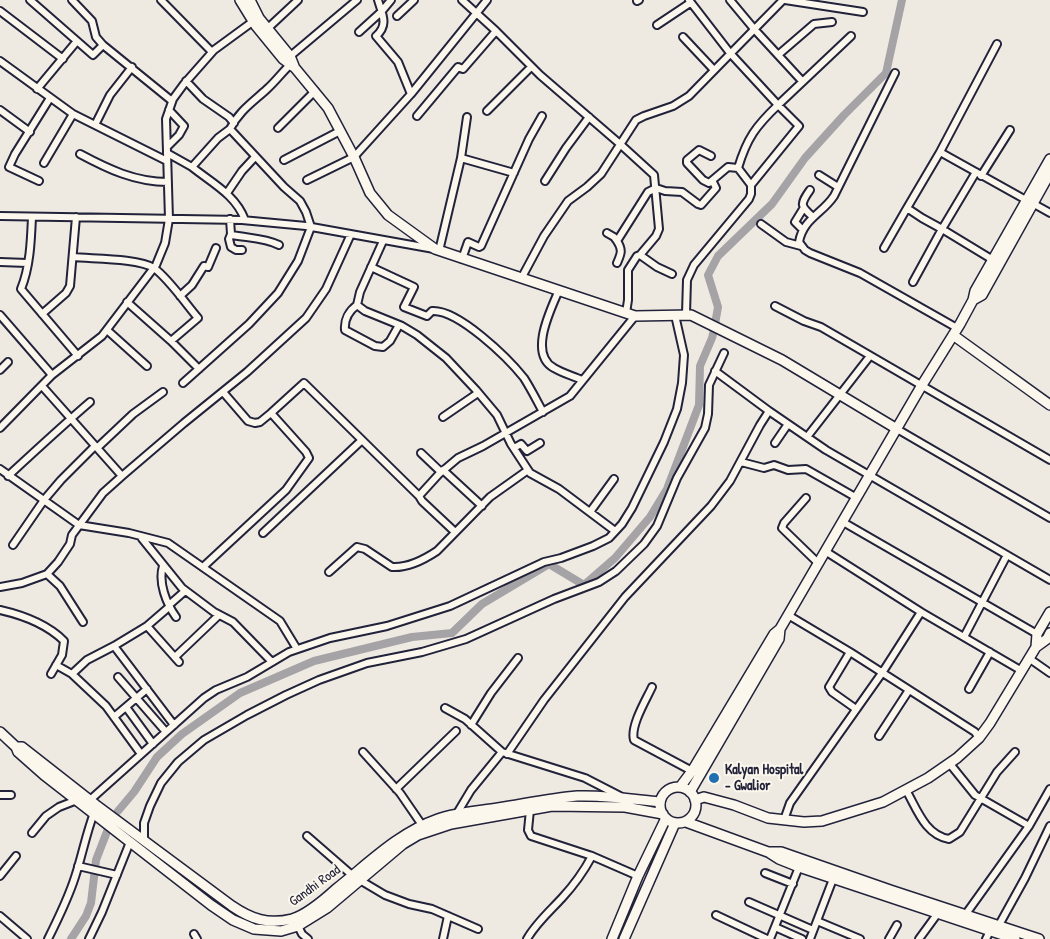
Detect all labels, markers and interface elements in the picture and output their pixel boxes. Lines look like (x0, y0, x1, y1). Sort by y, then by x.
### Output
place label: Kalyan Hospital - Gwalior (725, 762, 803, 794)
marker: Kalyan Hospital - Gwalior (707, 771, 721, 785)
street label: Gandhi Road (286, 862, 344, 910)

